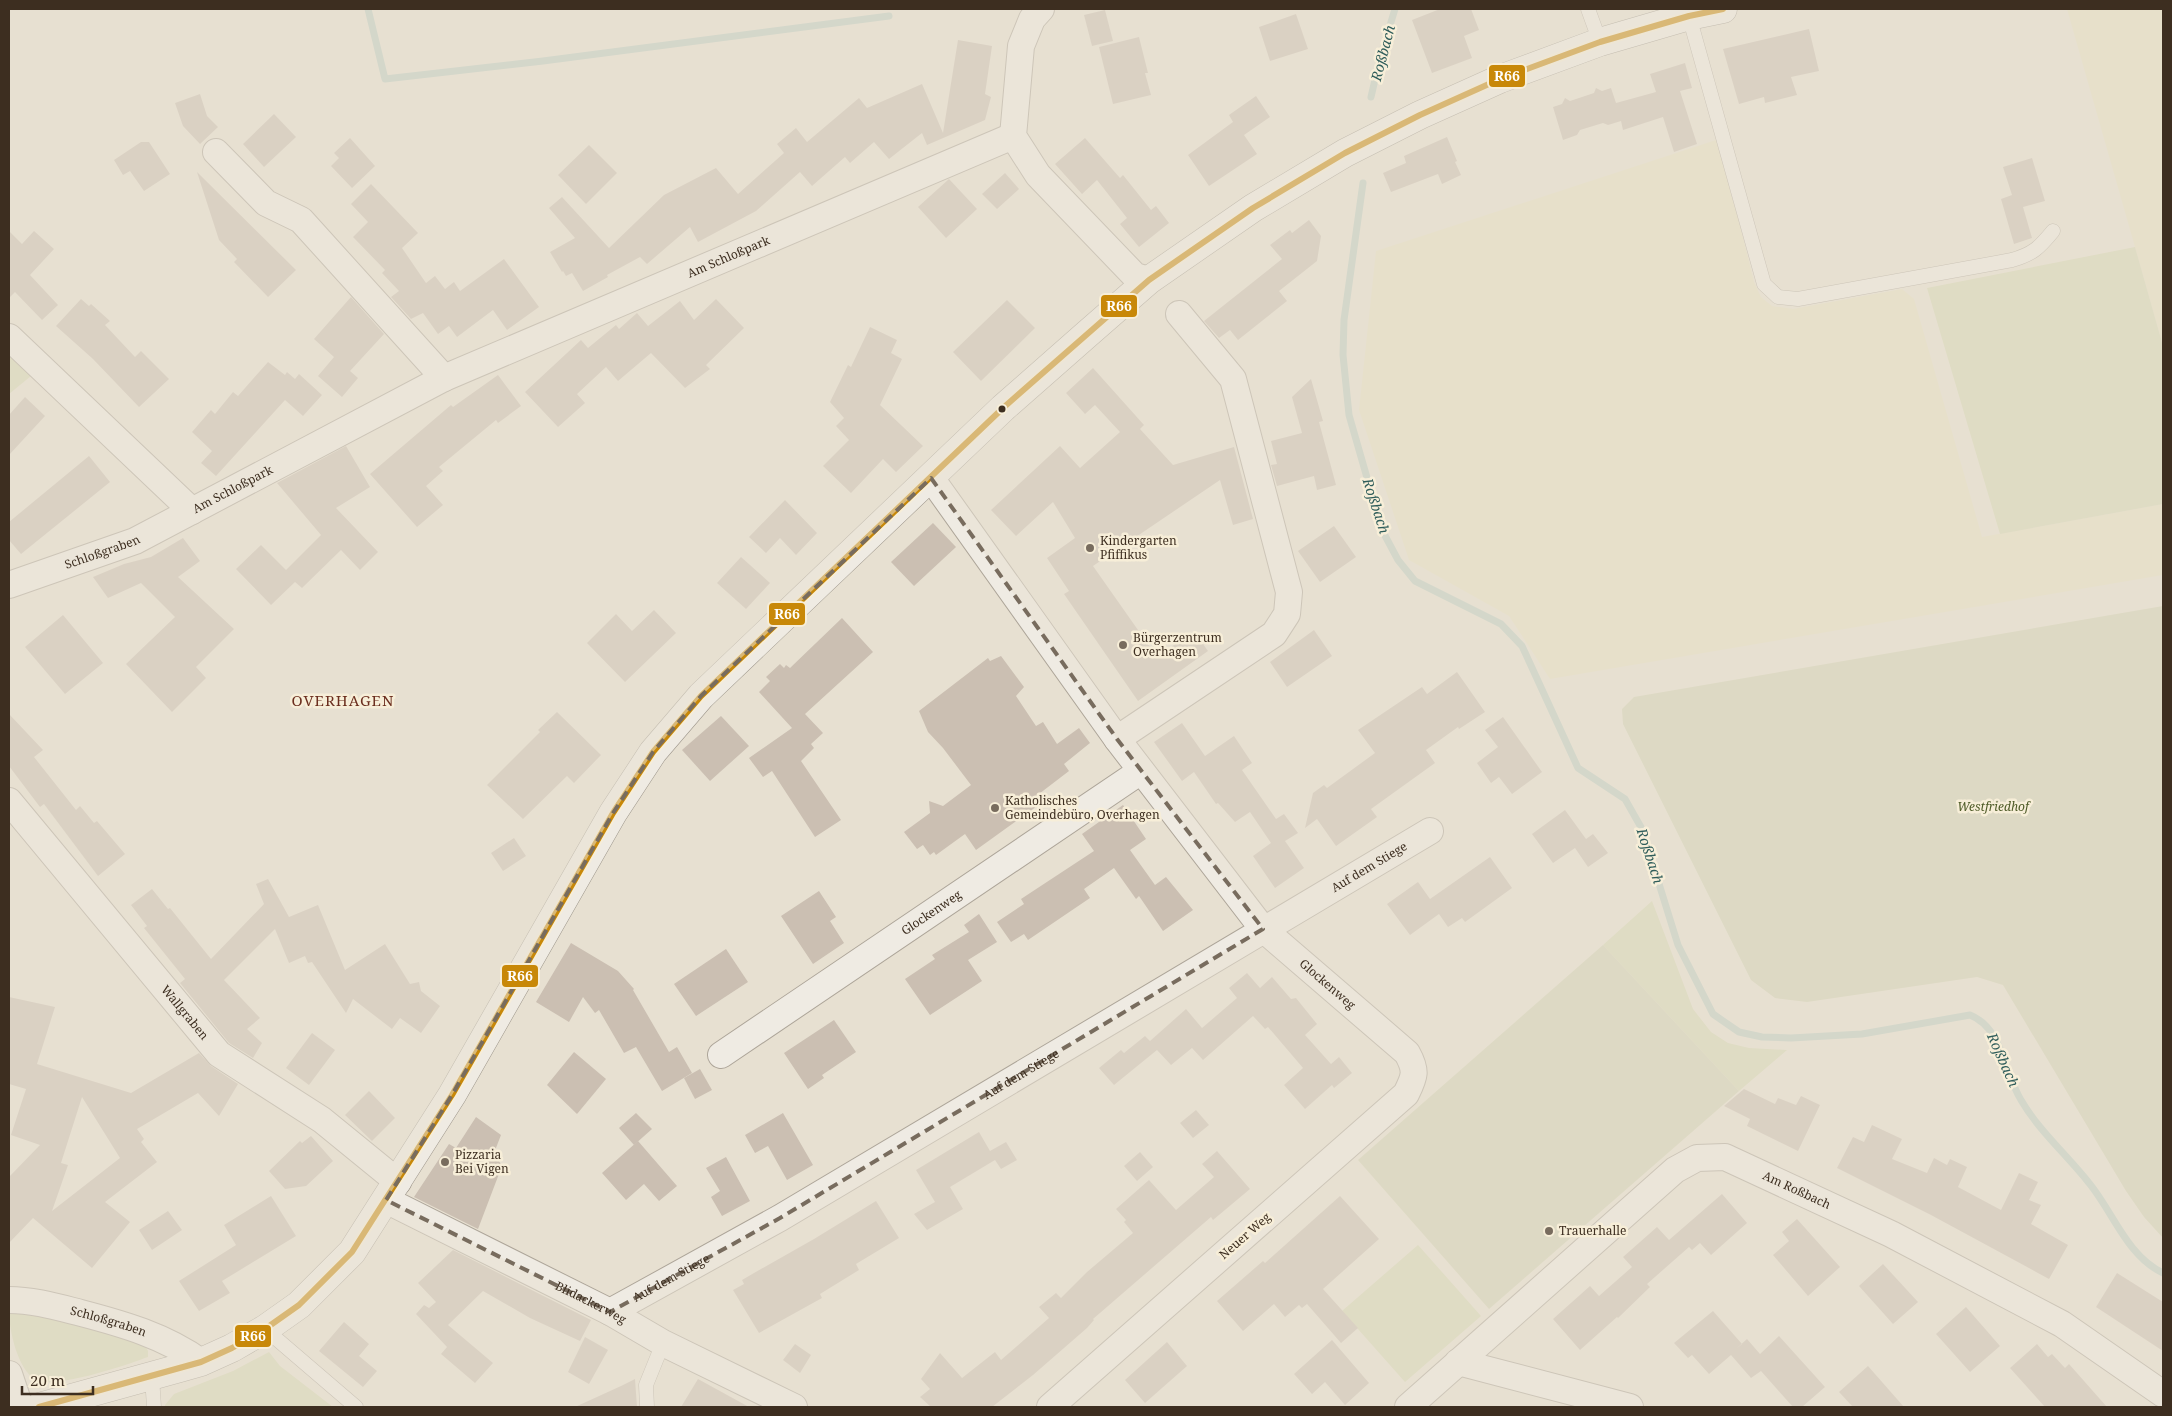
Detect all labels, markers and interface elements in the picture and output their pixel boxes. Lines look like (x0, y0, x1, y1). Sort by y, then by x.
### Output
water label: Roßbach (1366, 22, 1399, 84)
line badge: R66 (1488, 64, 1526, 88)
text: R66 (1494, 66, 1520, 85)
street label: Am Schloßpark (684, 231, 773, 282)
line badge: R66 (1100, 294, 1138, 318)
text: R66 (1106, 296, 1132, 315)
unlabelled marker (997, 404, 1007, 414)
street label: Am Schloßpark (190, 460, 276, 517)
water label: Roßbach (1358, 475, 1395, 537)
street label: Schloßgraben (62, 531, 143, 573)
place label: Kindergarten Pfiffikus (1100, 532, 1177, 563)
marker: Kindergarten Pfiffikus (1084, 542, 1096, 554)
line badge: R66 (768, 602, 806, 626)
text: R66 (774, 604, 800, 623)
place label: Bürgerzentrum Overhagen (1133, 629, 1222, 660)
marker: Bürgerzentrum Overhagen (1117, 639, 1129, 651)
district label: OVERHAGEN (292, 690, 394, 710)
place label: Katholisches Gemeindebüro, Overhagen (1005, 792, 1160, 823)
park label: Westfriedhof (1957, 798, 2031, 815)
marker: Katholisches Gemeindebüro, Overhagen (989, 802, 1001, 814)
water label: Roßbach (1632, 825, 1669, 887)
street label: Auf dem Stiege (1328, 838, 1410, 896)
street label: Glockenweg (898, 886, 965, 939)
street label: Glockenweg (1296, 955, 1360, 1013)
line badge: R66 (501, 964, 539, 988)
text: R66 (507, 966, 533, 985)
street label: Wallgraben (157, 981, 213, 1043)
water label: Roßbach (1983, 1029, 2024, 1090)
street label: Auf dem Stiege (980, 1045, 1062, 1103)
place label: Pizzaria Bei Vigen (455, 1146, 509, 1177)
marker: Pizzaria Bei Vigen (439, 1156, 451, 1168)
street label: Am Roßbach (1760, 1167, 1834, 1213)
street label: Neuer Weg (1215, 1208, 1274, 1263)
place label: Trauerhalle (1559, 1222, 1626, 1239)
marker: Trauerhalle (1543, 1225, 1555, 1237)
street label: Auf dem Stiege (629, 1250, 713, 1306)
street label: Blidackerweg (553, 1277, 630, 1328)
street label: Schloßgraben (69, 1302, 149, 1340)
line badge: R66 (234, 1324, 272, 1348)
text: R66 (240, 1326, 266, 1345)
scale bar (22, 1364, 94, 1396)
text: 20 m (30, 1370, 65, 1390)

